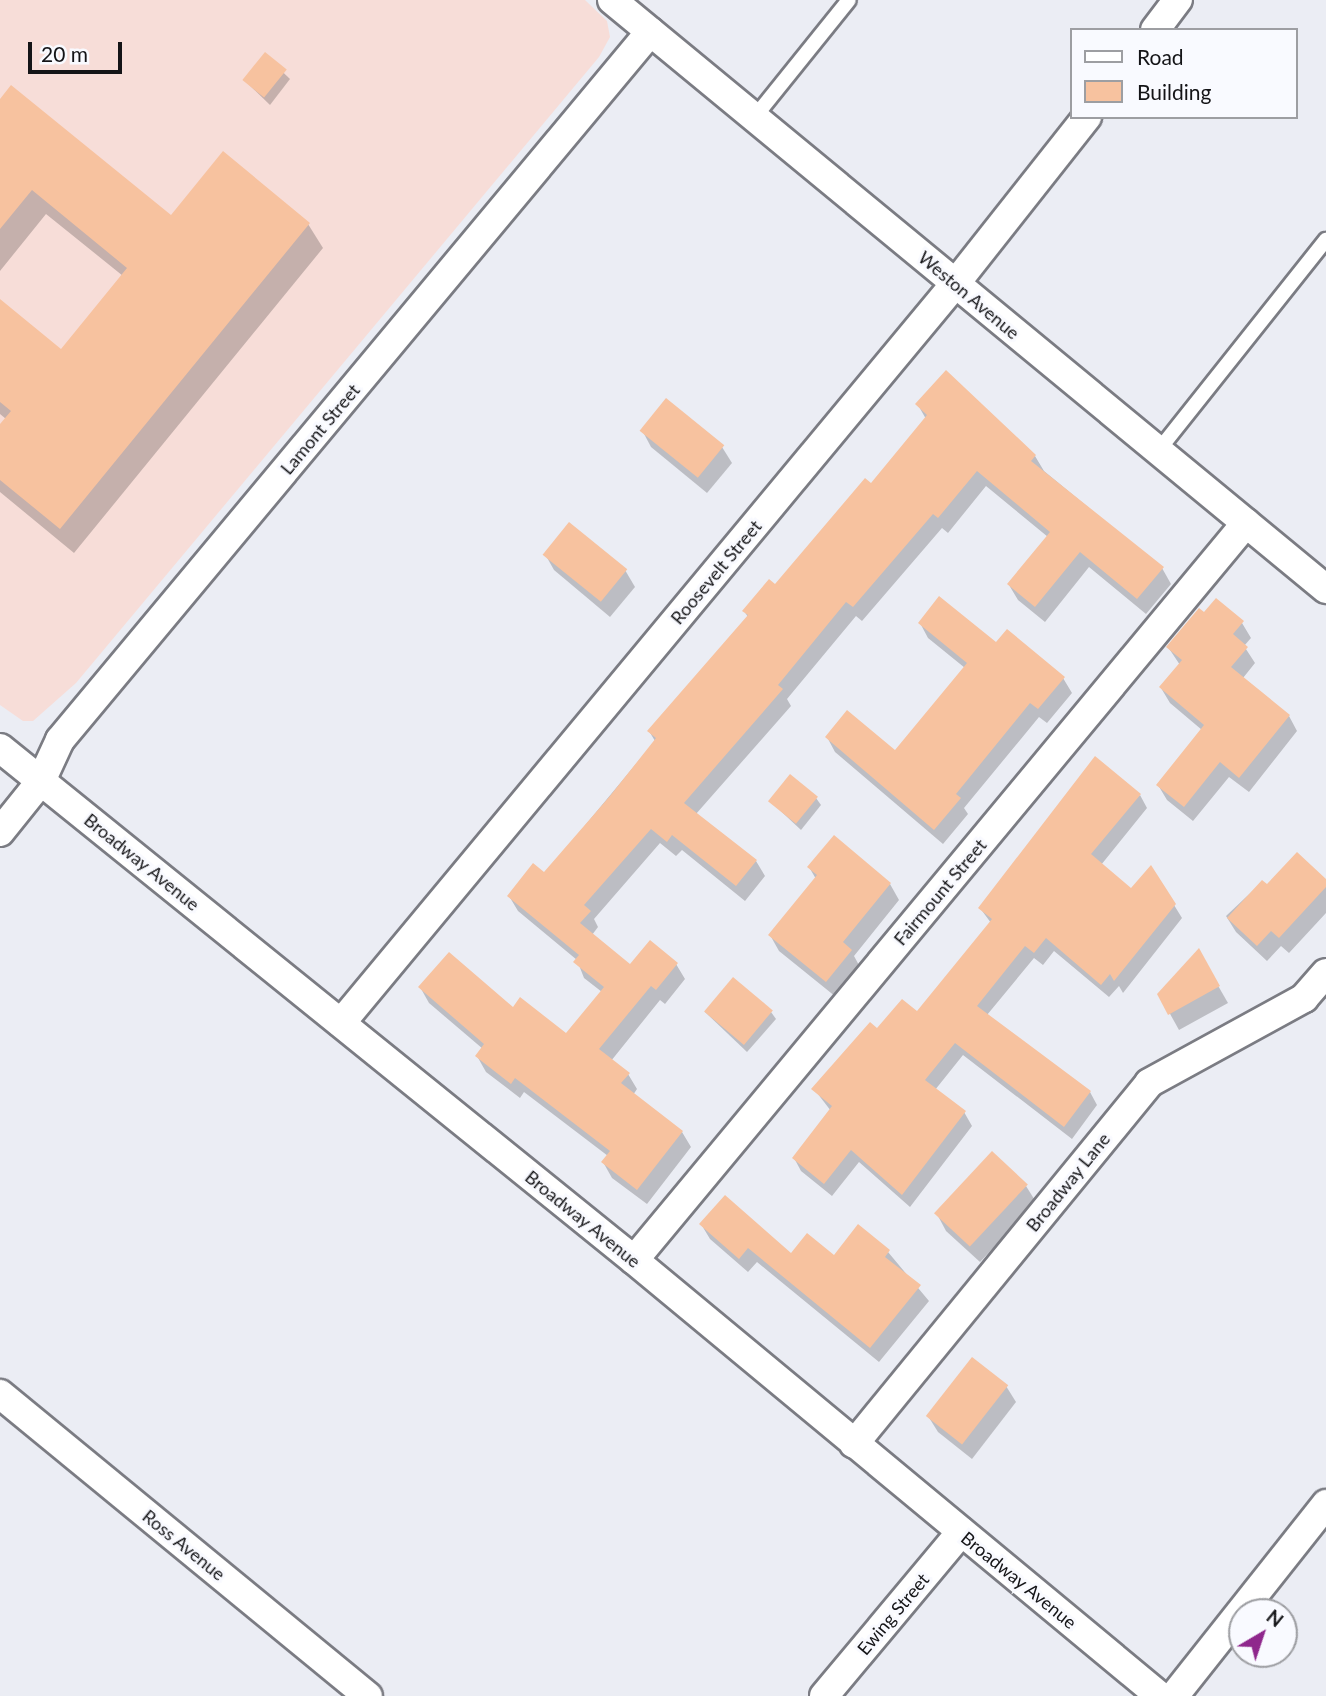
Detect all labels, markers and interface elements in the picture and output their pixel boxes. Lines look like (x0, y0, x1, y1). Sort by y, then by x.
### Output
scale bar (32, 28, 126, 72)
legend (1070, 28, 1298, 119)
text: 20 m (41, 41, 88, 66)
text: Road (1137, 44, 1184, 69)
text: Building (1137, 79, 1212, 104)
street label: Weston Avenue (914, 246, 1024, 344)
street label: Lamont Street (276, 379, 364, 479)
street label: Roosevelt Street (666, 515, 766, 629)
street label: Broadway Avenue (80, 809, 204, 915)
street label: Fairmount Street (889, 834, 991, 950)
street label: Broadway Lane (1021, 1128, 1115, 1236)
street label: Broadway Avenue (521, 1166, 645, 1272)
street label: Ross Avenue (138, 1505, 230, 1585)
street label: Broadway Avenue (957, 1527, 1081, 1633)
street label: Ewing Street (853, 1569, 933, 1659)
north arrow (1228, 1598, 1298, 1668)
text: N (1262, 1604, 1288, 1631)

